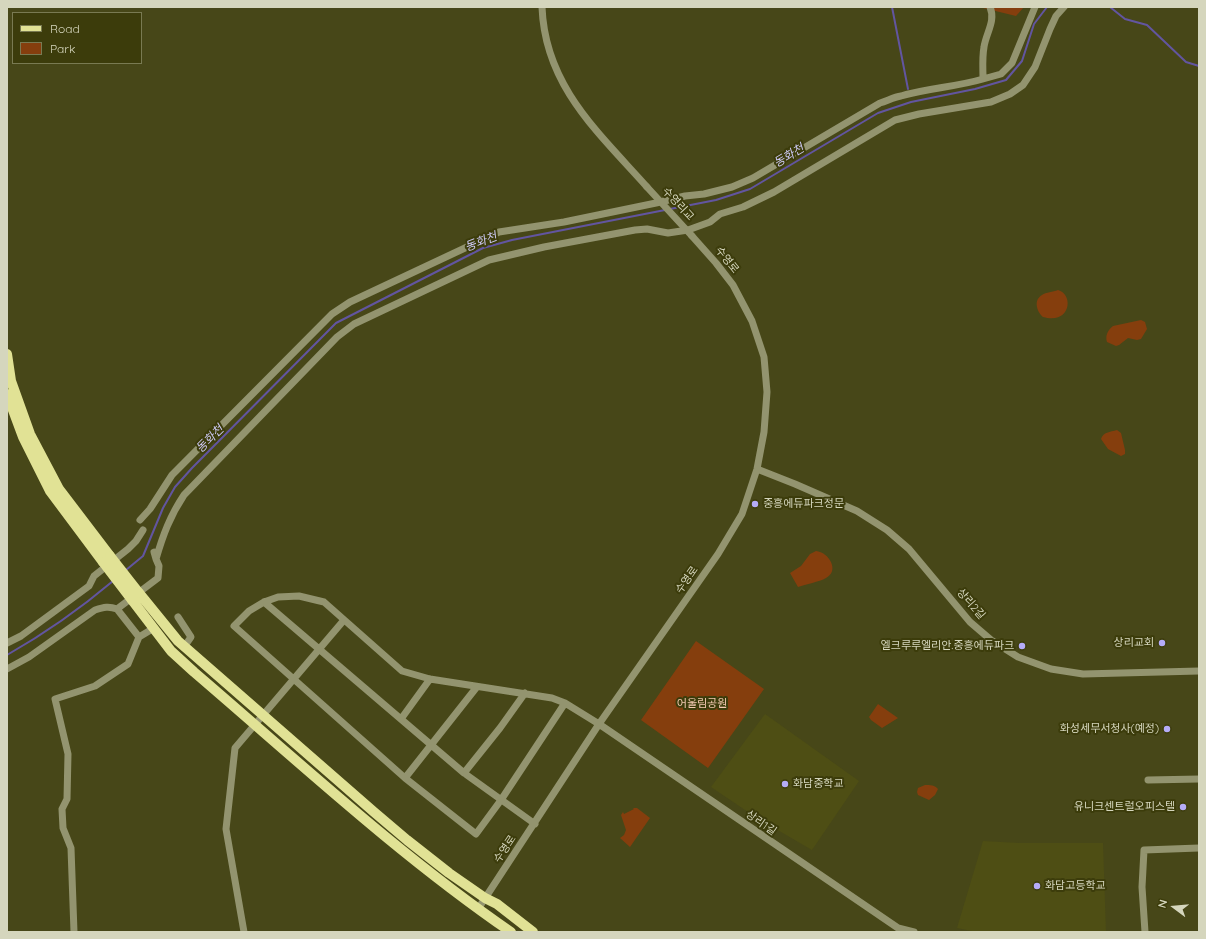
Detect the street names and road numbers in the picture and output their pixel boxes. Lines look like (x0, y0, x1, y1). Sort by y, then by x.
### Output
street label: 수영리교 (659, 185, 697, 223)
street label: 수영로 (712, 244, 742, 276)
street label: 수영로 (673, 564, 701, 596)
street label: 상리2길 (954, 586, 988, 622)
street label: 상리1길 (743, 808, 779, 838)
street label: 수영로 (491, 833, 519, 865)

